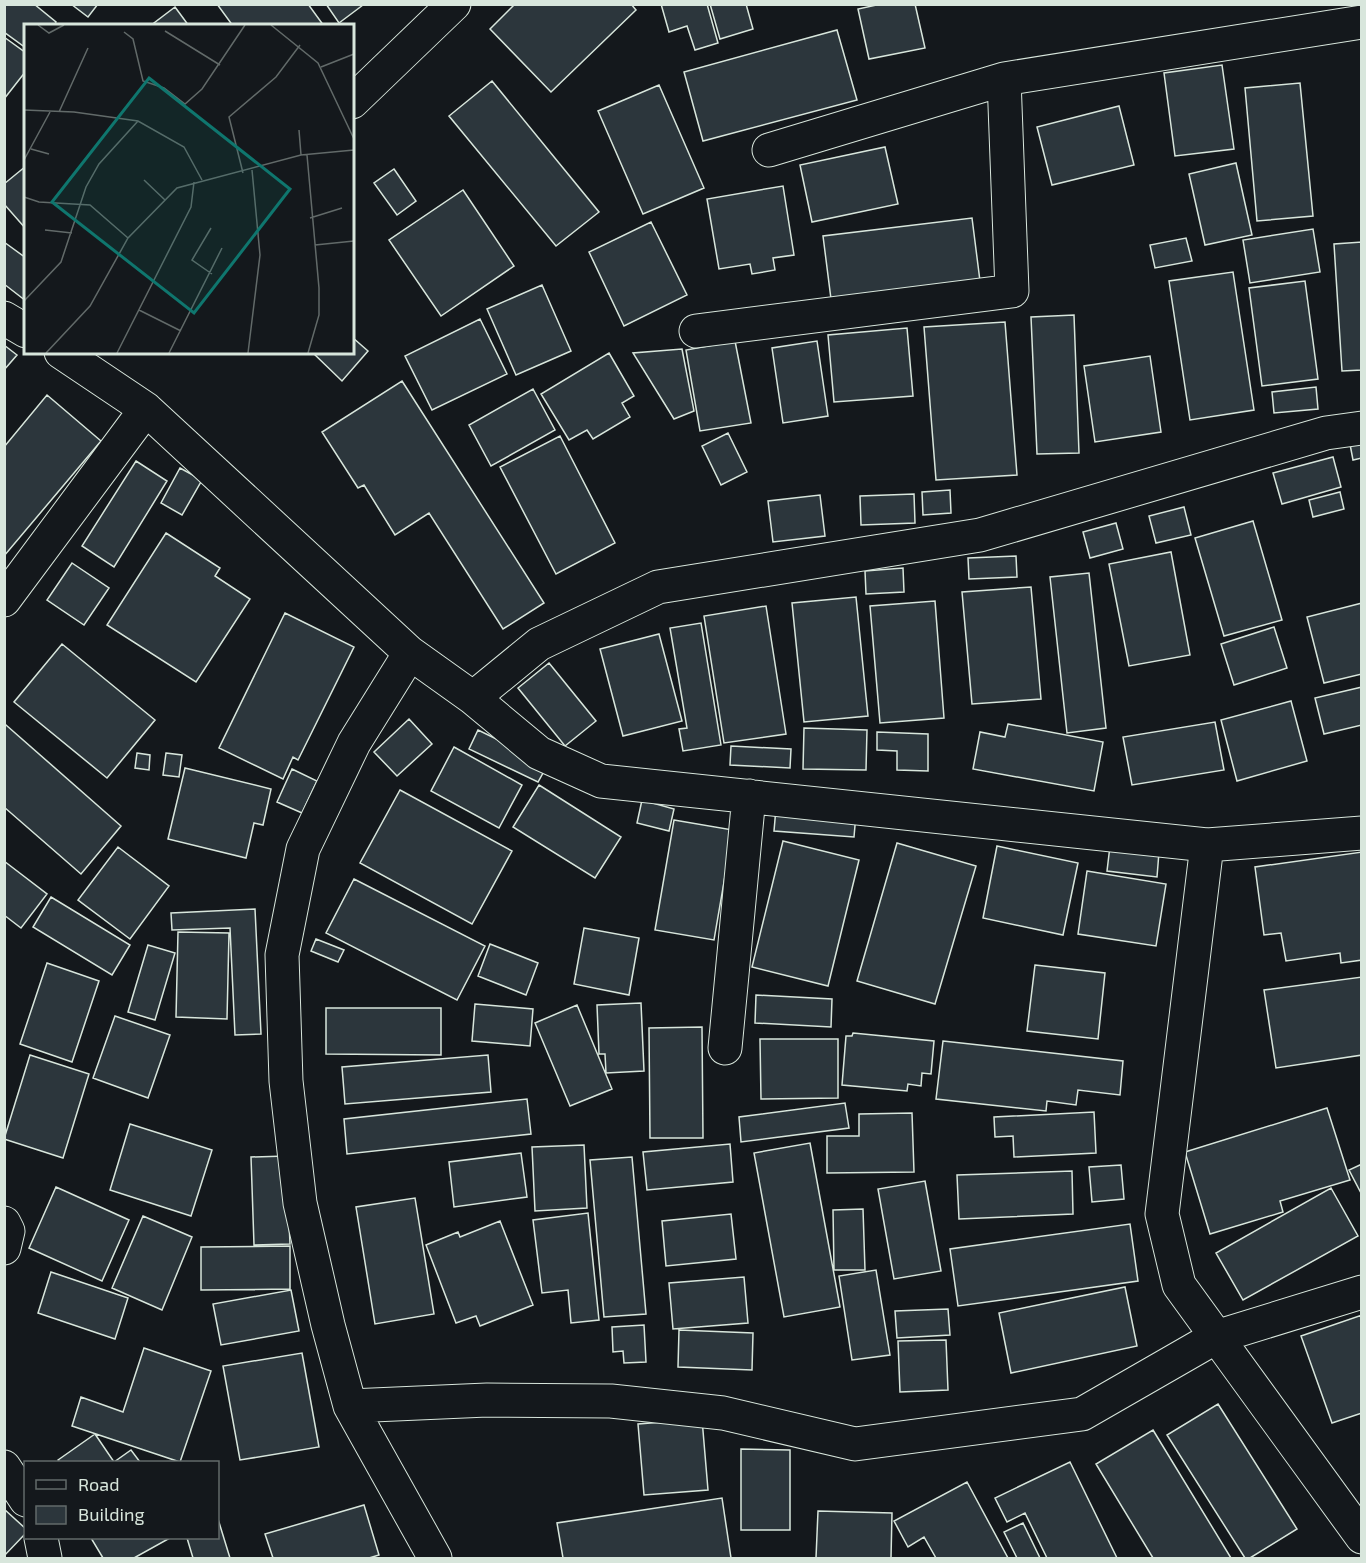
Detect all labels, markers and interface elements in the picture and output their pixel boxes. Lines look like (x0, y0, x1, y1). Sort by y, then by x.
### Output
inset map (24, 24, 354, 354)
legend (24, 1461, 219, 1539)
text: Road (78, 1473, 119, 1495)
text: Building (78, 1503, 145, 1525)

